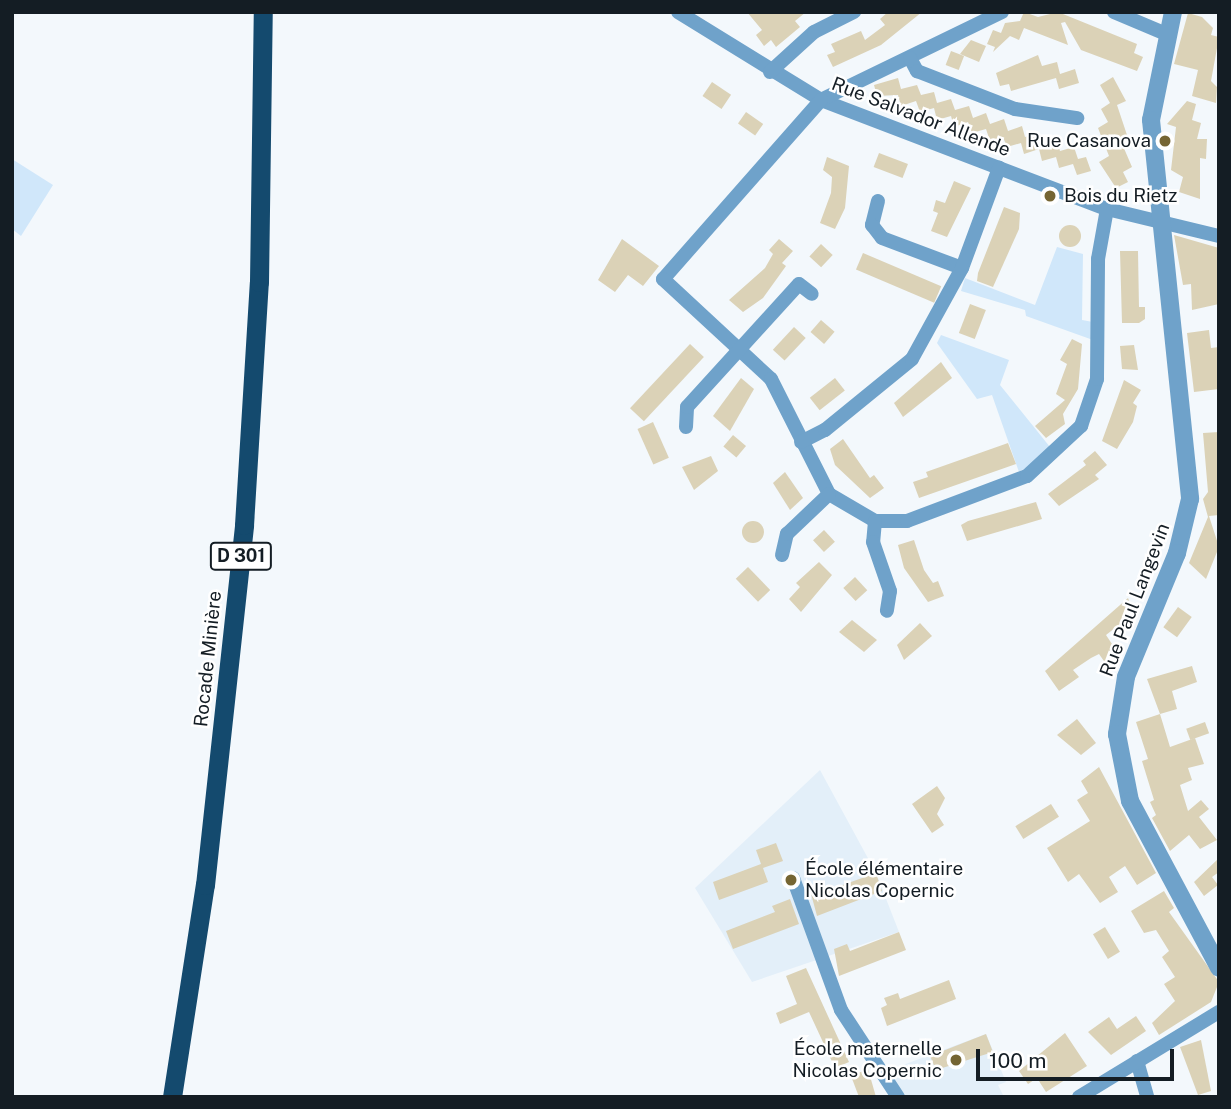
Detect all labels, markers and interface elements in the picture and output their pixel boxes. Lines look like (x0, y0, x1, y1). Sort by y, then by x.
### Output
street label: Rue Salvador Allende (828, 72, 1014, 162)
place label: Rue Casanova (1027, 130, 1151, 152)
marker: Rue Casanova (1157, 133, 1173, 149)
place label: Bois du Rietz (1064, 185, 1178, 207)
marker: Bois du Rietz (1042, 188, 1058, 204)
street label: Rue Paul Langevin (1095, 520, 1175, 680)
road number: D 301 (210, 542, 272, 570)
street label: Rocade Minière (190, 590, 226, 728)
place label: École élémentaire Nicolas Copernic (805, 858, 964, 902)
marker: École élémentaire Nicolas Copernic (783, 872, 799, 888)
scale bar (979, 1036, 1177, 1080)
place label: École maternelle Nicolas Copernic (792, 1038, 942, 1082)
text: 100 m (989, 1048, 1046, 1073)
marker: École maternelle Nicolas Copernic (948, 1052, 964, 1068)

